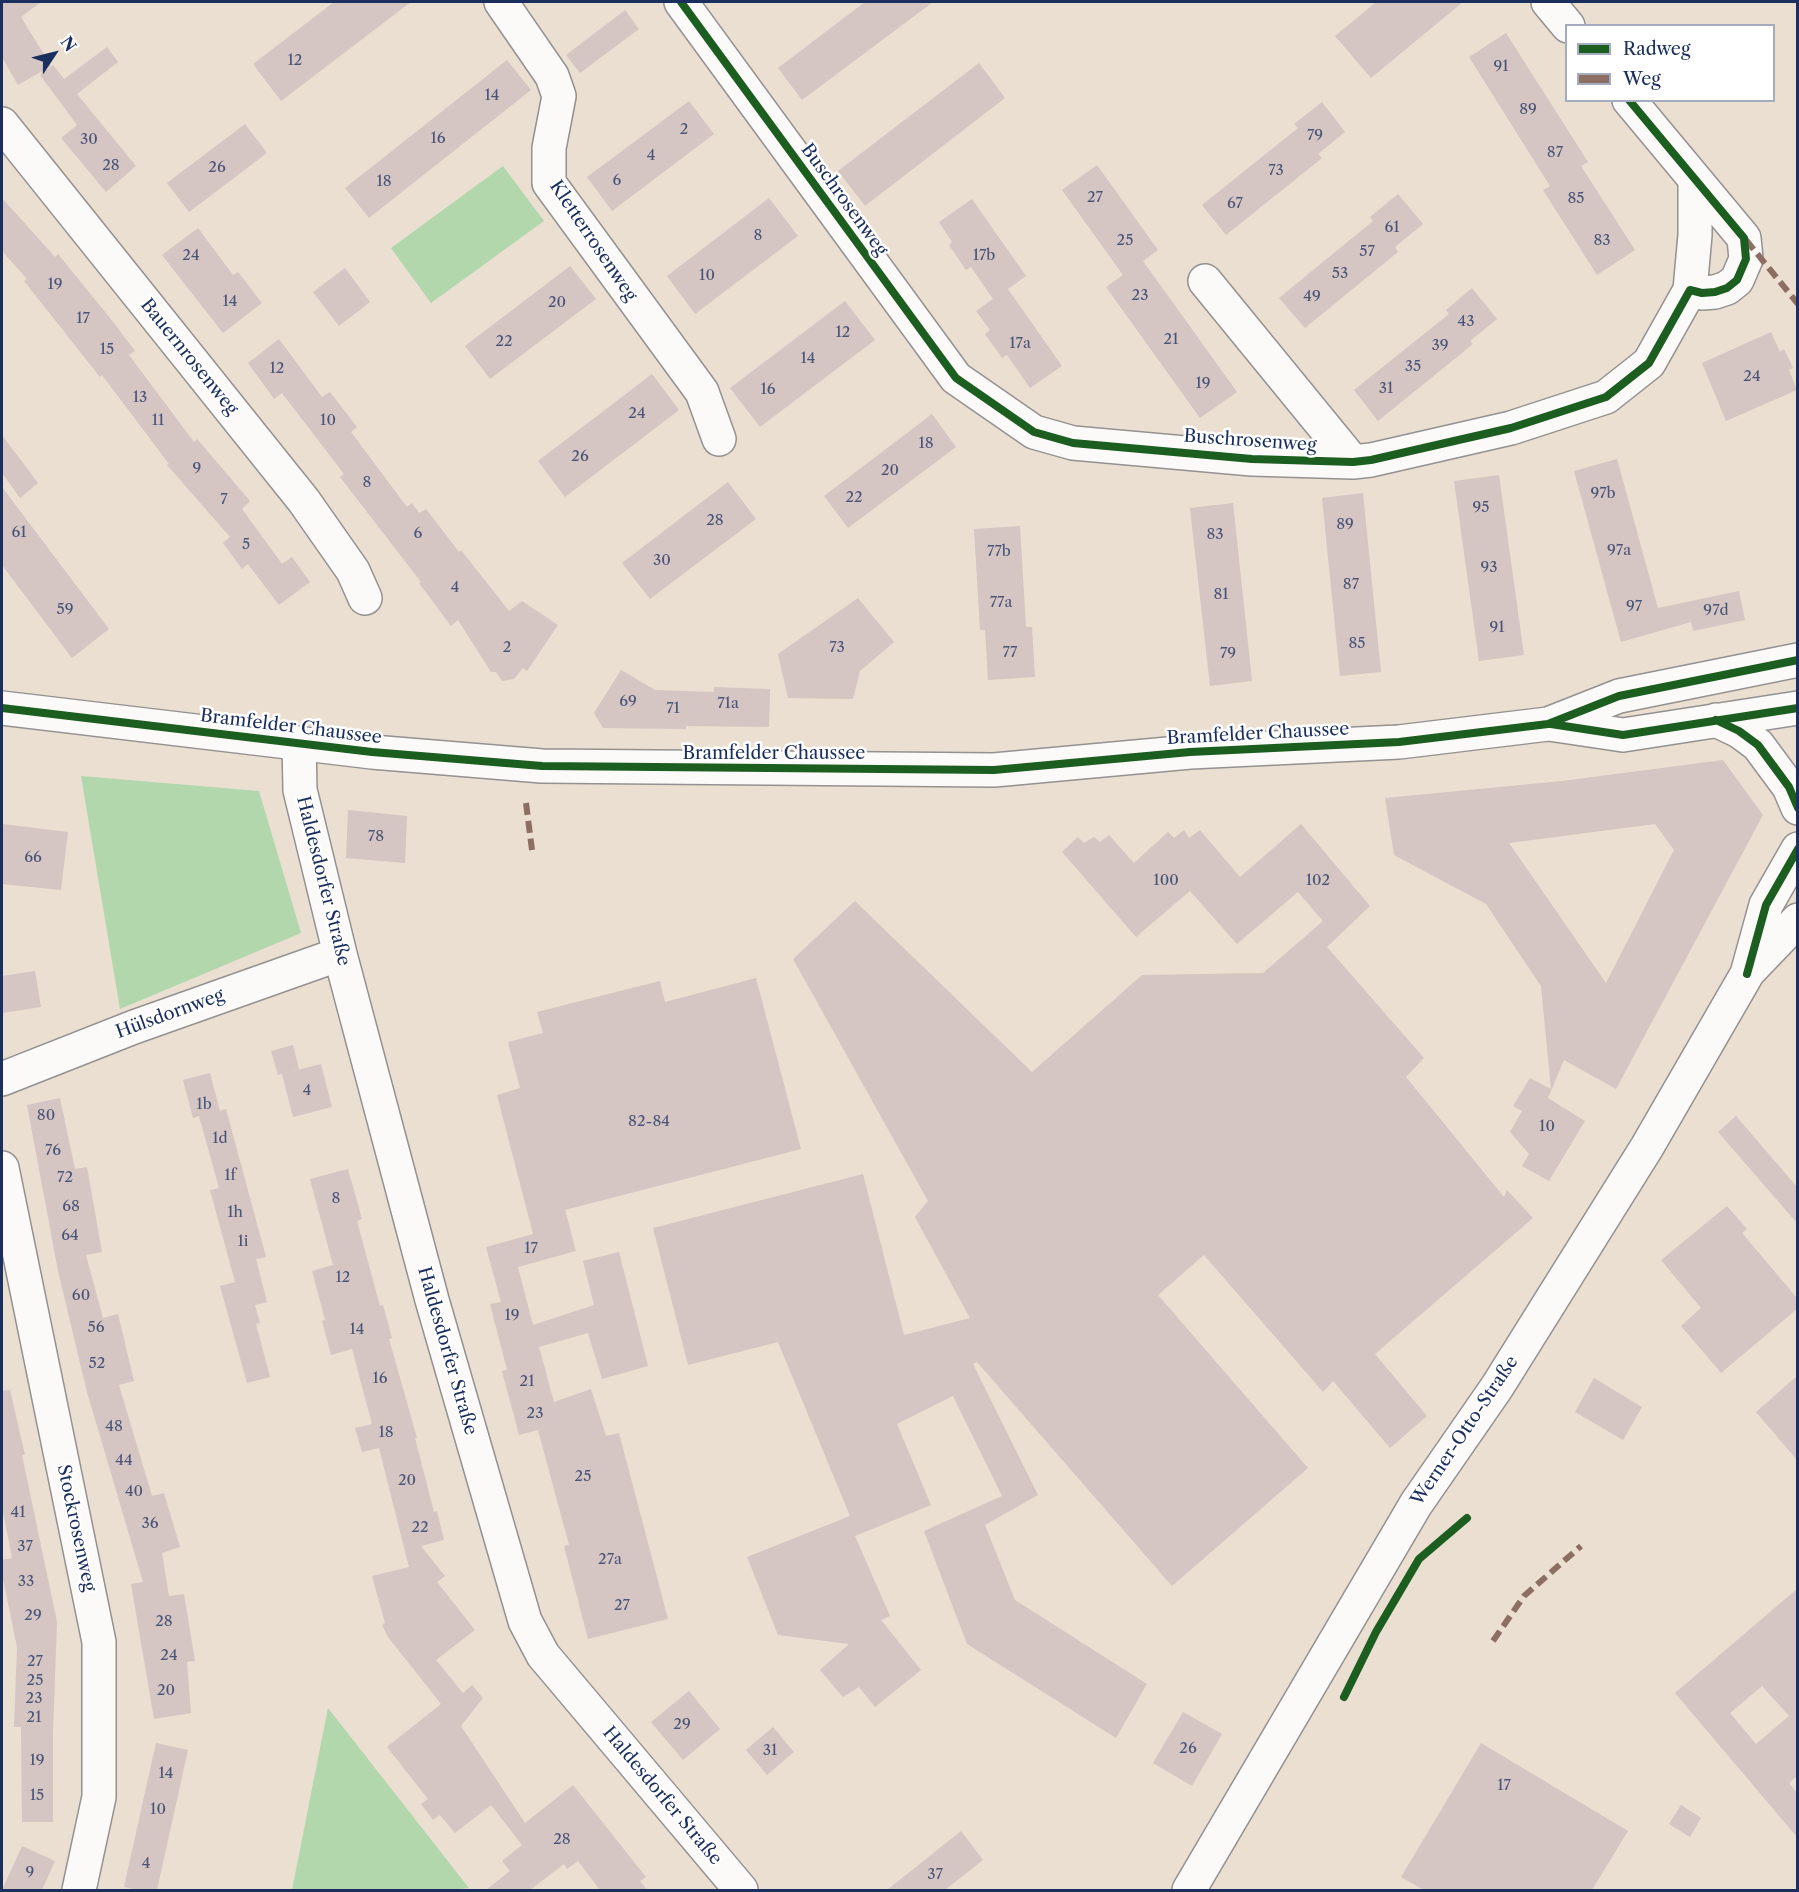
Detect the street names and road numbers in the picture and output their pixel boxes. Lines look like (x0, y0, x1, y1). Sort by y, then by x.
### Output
street label: Buschrosenweg (796, 140, 892, 260)
street label: Kletterrosenweg (545, 177, 641, 305)
street label: Bauernrosenweg (136, 295, 242, 419)
street label: Buschrosenweg (1183, 426, 1317, 456)
street label: Bramfelder Chaussee (199, 705, 383, 749)
street label: Bramfelder Chaussee (1166, 718, 1350, 750)
street label: Bramfelder Chaussee (683, 743, 865, 765)
street label: Haldesdorfer Straße (291, 794, 355, 968)
street label: Hülsdornweg (113, 984, 227, 1044)
street label: Haldesdorfer Straße (413, 1264, 481, 1438)
street label: Werner-Otto-Straße (1407, 1352, 1523, 1510)
street label: Stockrosenweg (52, 1463, 100, 1593)
street label: Haldesdorfer Straße (598, 1722, 726, 1870)

